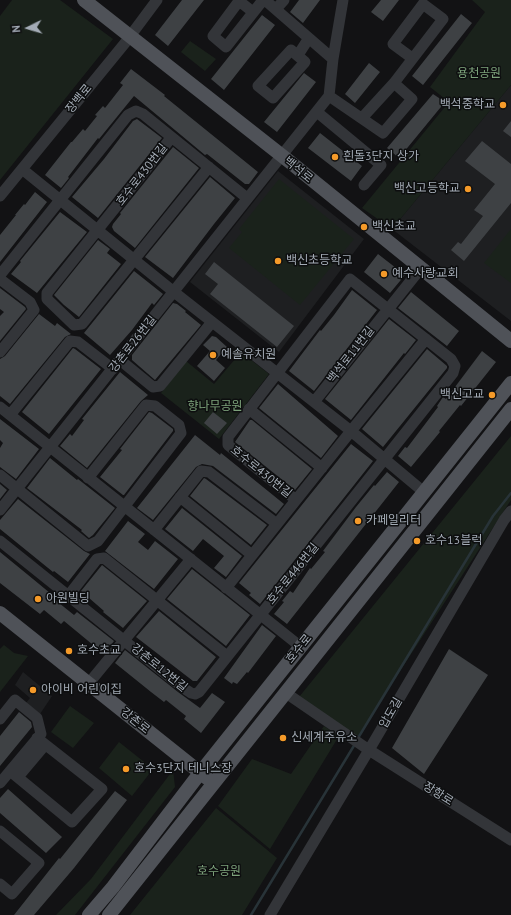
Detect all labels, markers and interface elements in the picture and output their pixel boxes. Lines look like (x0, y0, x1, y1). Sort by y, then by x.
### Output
north arrow (8, 8, 48, 48)
text: N (9, 25, 23, 33)
park label: 용천공원 (457, 67, 501, 81)
street label: 장백로 (63, 82, 95, 116)
place label: 백석중학교 (440, 98, 495, 112)
marker: 백석중학교 (498, 100, 508, 110)
street label: 호수로430번길 (113, 141, 171, 209)
place label: 흰돌3단지 상가 (343, 150, 419, 164)
marker: 흰돌3단지 상가 (330, 152, 340, 162)
street label: 백석로 (281, 154, 315, 186)
place label: 백신고등학교 (394, 182, 460, 196)
marker: 백신고등학교 (463, 184, 473, 194)
place label: 백신초교 (372, 220, 416, 234)
marker: 백신초교 (359, 222, 369, 232)
place label: 백신초등학교 (286, 254, 352, 268)
marker: 백신초등학교 (273, 256, 283, 266)
place label: 예수사랑교회 (392, 267, 458, 281)
marker: 예수사랑교회 (379, 269, 389, 279)
street label: 강촌로26번길 (106, 313, 160, 375)
street label: 백석로11번길 (324, 324, 378, 386)
place label: 예솔유치원 (221, 348, 276, 362)
marker: 예솔유치원 (208, 350, 218, 360)
place label: 백신고교 (440, 388, 484, 402)
marker: 백신고교 (487, 390, 497, 400)
park label: 향나무공원 (187, 400, 243, 414)
street label: 호수로430번길 (227, 443, 295, 501)
place label: 카페일리터 (366, 514, 421, 528)
marker: 카페일리터 (353, 516, 363, 526)
place label: 호수13블럭 (425, 534, 482, 548)
marker: 호수13블럭 (412, 536, 422, 546)
street label: 호수로446번길 (264, 540, 322, 608)
place label: 아원빌딩 (46, 592, 90, 606)
marker: 아원빌딩 (33, 594, 43, 604)
street label: 호수로 (283, 632, 315, 666)
street label: 강촌로12번길 (128, 641, 190, 695)
place label: 호수초교 (77, 644, 121, 658)
marker: 호수초교 (64, 646, 74, 656)
place label: 아이비 어린이집 (41, 683, 121, 697)
marker: 아이비 어린이집 (28, 685, 38, 695)
street label: 압도길 (376, 695, 406, 731)
street label: 강촌로 (118, 705, 152, 737)
place label: 신세계주유소 (291, 731, 357, 745)
marker: 신세계주유소 (278, 733, 288, 743)
place label: 호수3단지 테니스장 (134, 762, 232, 776)
marker: 호수3단지 테니스장 (121, 764, 131, 774)
street label: 장항로 (420, 779, 456, 809)
park label: 호수공원 (197, 865, 241, 879)

